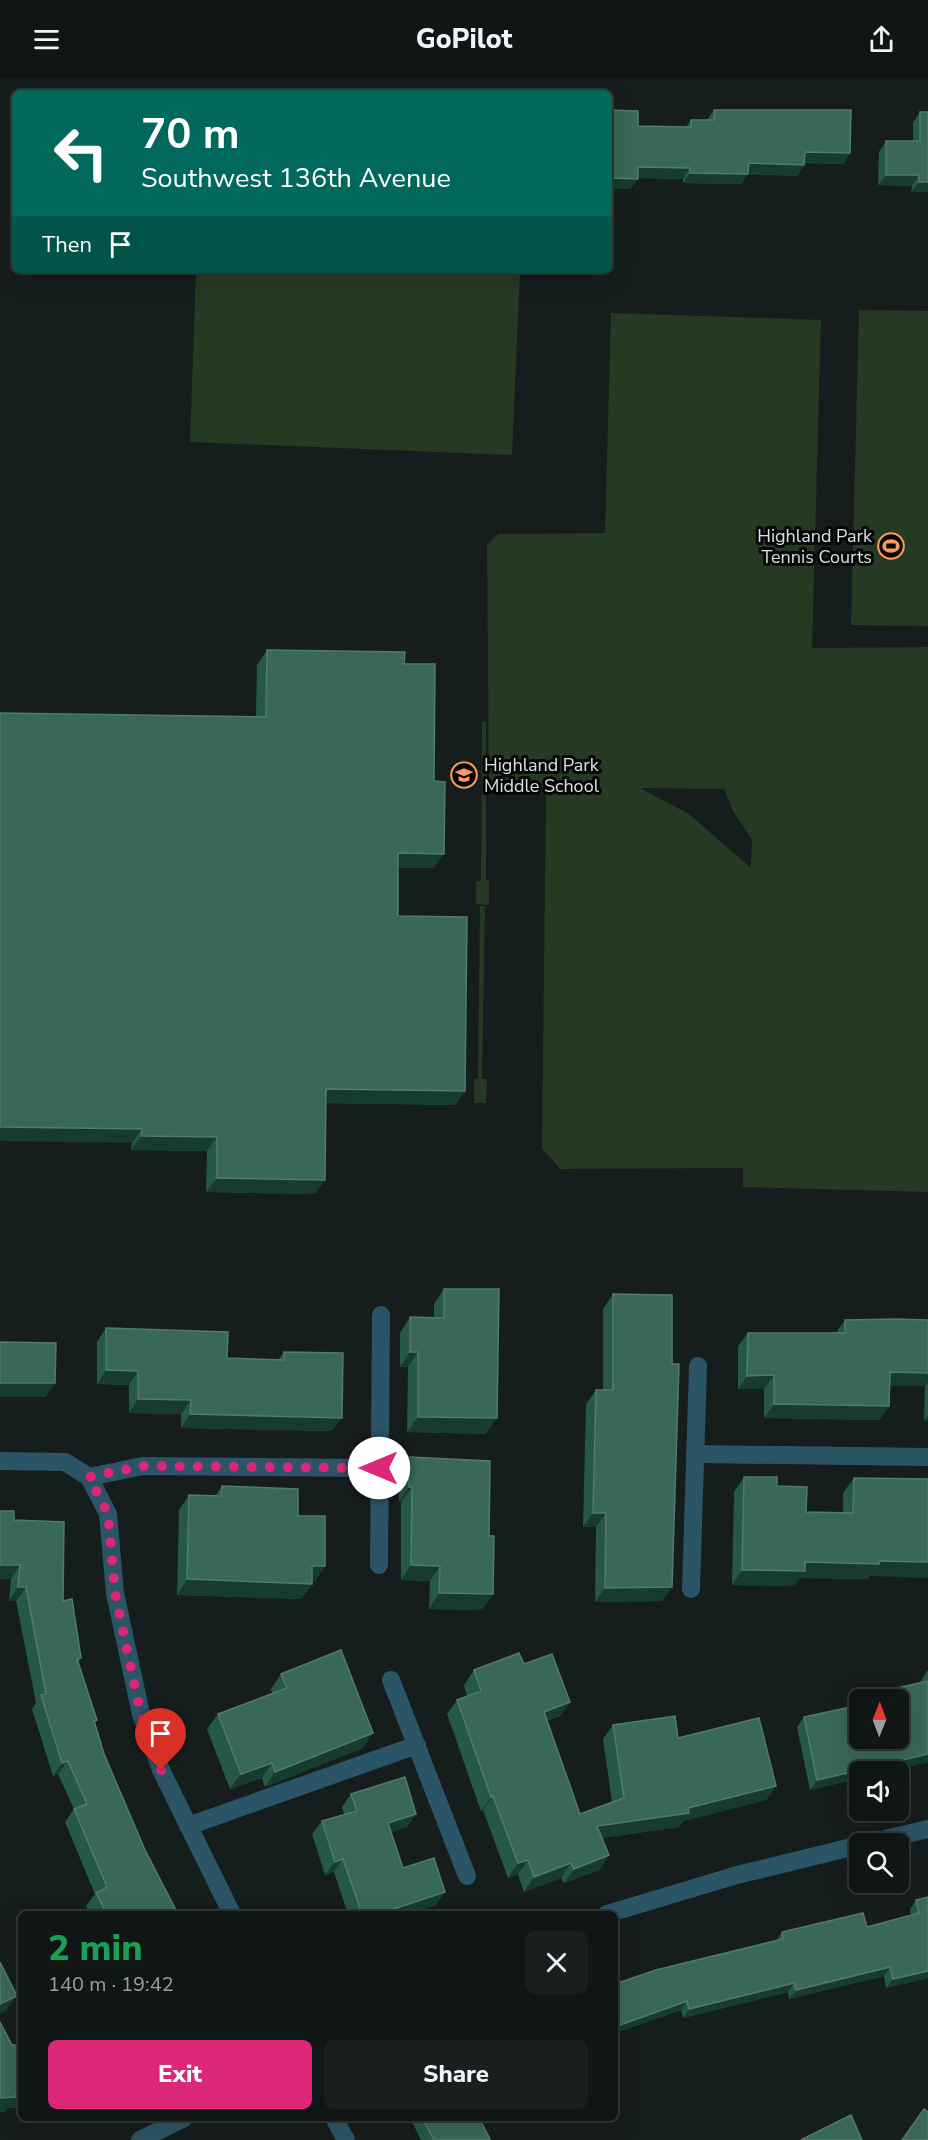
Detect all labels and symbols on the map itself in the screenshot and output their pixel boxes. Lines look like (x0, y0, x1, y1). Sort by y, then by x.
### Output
place label: Highland Park Tennis Courts (757, 524, 873, 569)
sports icon: Highland Park Tennis Courts (876, 531, 906, 561)
place label: Highland Park Middle School (484, 753, 600, 798)
school or university icon: Highland Park Middle School (449, 760, 479, 790)
position arrow (347, 1436, 411, 1500)
north arrow (849, 1689, 909, 1749)
pin (135, 1708, 186, 1770)

